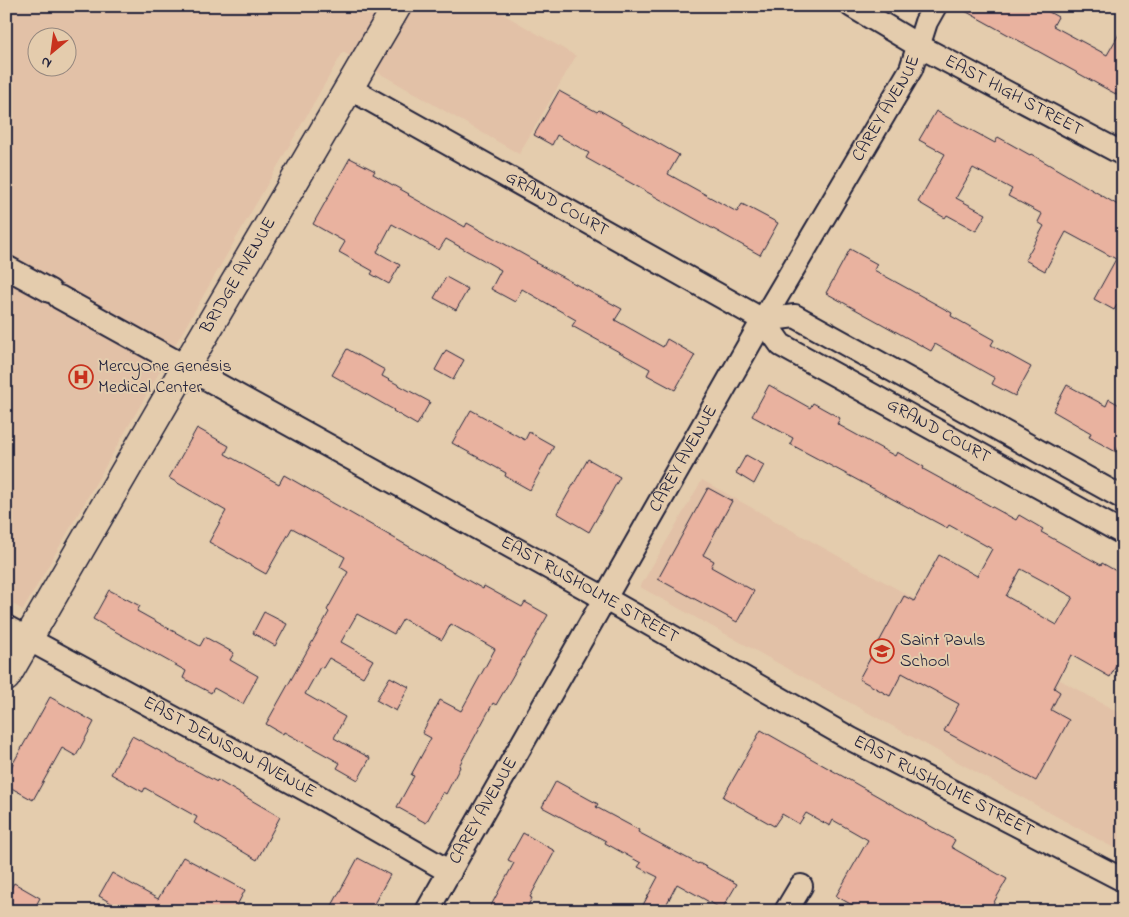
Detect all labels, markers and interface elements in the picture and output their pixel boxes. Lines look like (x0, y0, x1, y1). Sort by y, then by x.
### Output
north arrow (28, 28, 78, 78)
street label: EAST HIGH STREET (940, 49, 1087, 143)
text: N (37, 51, 56, 74)
street label: CAREY AVENUE (846, 52, 928, 167)
street label: GRAND COURT (500, 165, 613, 244)
street label: BRIDGE AVENUE (194, 212, 283, 340)
place label: MercyOne Genesis Medical Center (98, 354, 232, 401)
hospital icon: MercyOne Genesis Medical Center (68, 364, 94, 390)
street label: GRAND COURT (882, 392, 995, 471)
street label: CAREY AVENUE (643, 400, 725, 517)
street label: EAST RUSHOLME STREET (495, 530, 683, 651)
place label: Saint Pauls School (900, 628, 985, 675)
school or university icon: Saint Pauls School (869, 638, 895, 664)
street label: EAST DENISON AVENUE (138, 690, 321, 806)
street label: EAST RUSHOLME STREET (848, 729, 1038, 845)
street label: CAREY AVENUE (443, 753, 525, 869)

